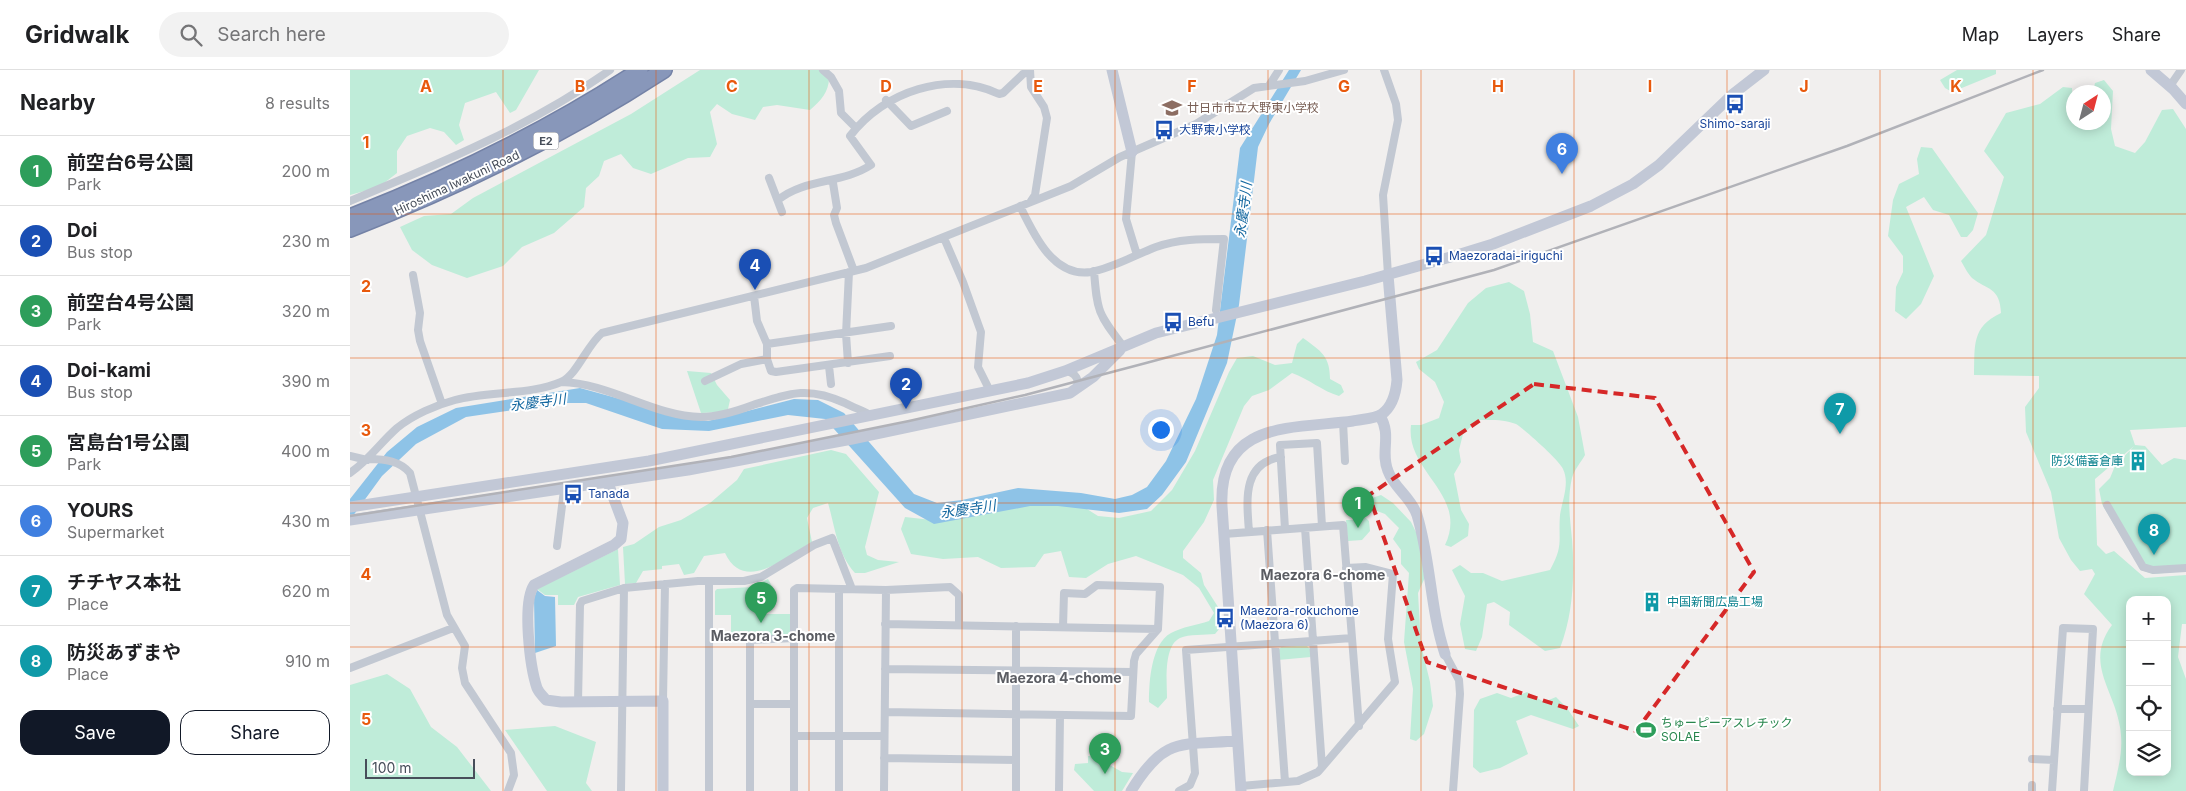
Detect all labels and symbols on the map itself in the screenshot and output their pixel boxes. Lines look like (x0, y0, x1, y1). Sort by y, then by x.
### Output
text: A (420, 76, 432, 96)
text: B (575, 76, 585, 96)
text: C (726, 76, 738, 96)
text: D (880, 76, 892, 96)
text: E (1033, 76, 1043, 96)
text: F (1187, 76, 1197, 96)
text: G (1338, 76, 1350, 96)
text: H (1492, 76, 1504, 96)
text: I (1648, 76, 1652, 96)
text: J (1799, 76, 1809, 96)
text: K (1950, 76, 1962, 96)
north arrow (2066, 85, 2111, 130)
bus stop icon: Shimo-saraji (1724, 93, 1746, 115)
school or university icon: 廿日市市立大野東小学校 (1161, 97, 1183, 119)
place label: 廿日市市立大野東小学校 (1187, 100, 1319, 115)
place label: Shimo-saraji (1699, 116, 1771, 131)
bus stop icon: 大野東小学校 (1153, 119, 1175, 141)
place label: 大野東小学校 (1179, 122, 1251, 137)
text: 1 (363, 132, 369, 152)
road number: E2 (534, 132, 558, 150)
pin: 6 (1546, 133, 1578, 174)
street label: Hiroshima Iwakuni Road (392, 147, 522, 218)
water label: 永慶寺川 (1231, 179, 1255, 239)
bus stop icon: Maezoradai-iriguchi (1423, 245, 1445, 267)
place label: Maezoradai-iriguchi (1449, 248, 1563, 263)
pin: 4 (739, 249, 771, 290)
text: 2 (361, 276, 371, 296)
bus stop icon: Befu (1162, 311, 1184, 333)
place label: Befu (1188, 314, 1214, 329)
pin: 2 (890, 368, 922, 409)
water label: 永慶寺川 (509, 389, 569, 413)
pin: 7 (1824, 393, 1856, 434)
your location (1148, 417, 1174, 443)
text: 3 (361, 420, 371, 440)
building icon: 防災備蓄倉庫 (2127, 450, 2149, 472)
place label: 防災備蓄倉庫 (2051, 453, 2123, 468)
bus stop icon: Tanada (562, 483, 584, 505)
place label: Tanada (588, 486, 630, 501)
pin: 1 (1342, 487, 1374, 528)
water label: 永慶寺川 (939, 496, 999, 521)
pin: 8 (2138, 514, 2170, 555)
text: 4 (361, 564, 372, 584)
district label: Maezora 6-chome (1261, 566, 1385, 583)
pin: 5 (745, 582, 777, 623)
building icon: 中国新聞広島工場 (1641, 591, 1663, 613)
place label: 中国新聞広島工場 (1667, 594, 1763, 609)
place label: Maezora-rokuchome (Maezora 6) (1240, 603, 1359, 632)
bus stop icon: Maezora-rokuchome (Maezora 6) (1214, 607, 1236, 629)
district label: Maezora 3-chome (711, 627, 835, 644)
district label: Maezora 4-chome (996, 669, 1122, 686)
text: 5 (361, 709, 371, 729)
place label: ちゅーピーアスレチック SOLAE (1661, 715, 1793, 744)
sports icon: ちゅーピーアスレチック SOLAE (1635, 719, 1657, 741)
pin: 3 (1089, 733, 1121, 774)
scale bar (365, 756, 475, 779)

